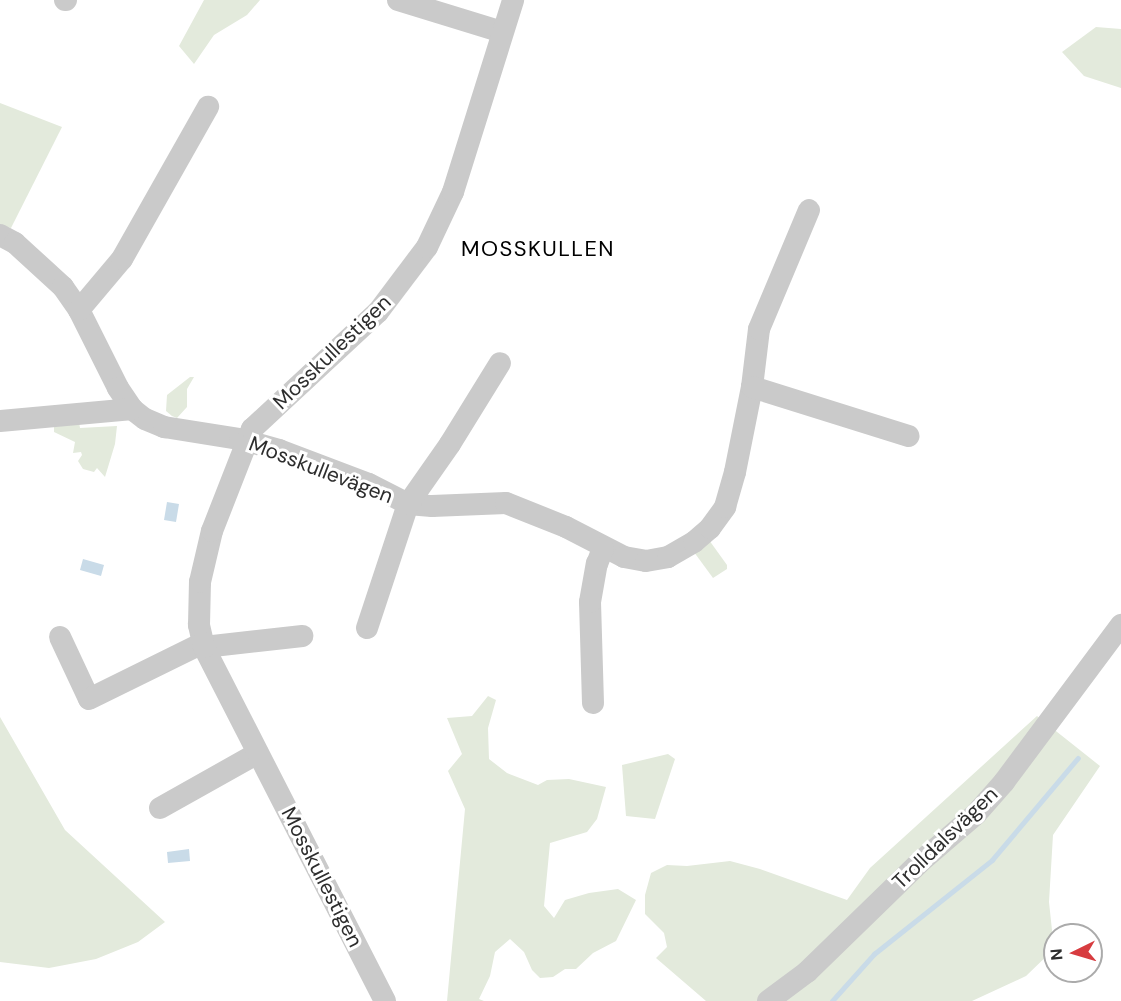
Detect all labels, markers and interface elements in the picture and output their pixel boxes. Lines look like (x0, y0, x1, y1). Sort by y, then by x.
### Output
district label: MOSSKULLEN (461, 236, 615, 262)
street label: Mosskullestigen (268, 290, 396, 414)
street label: Mosskullevägen (246, 431, 396, 509)
street label: Trolldalsvägen (887, 782, 1003, 894)
street label: Mosskullestigen (276, 803, 368, 951)
north arrow (1043, 923, 1103, 983)
text: N (1046, 948, 1068, 961)

